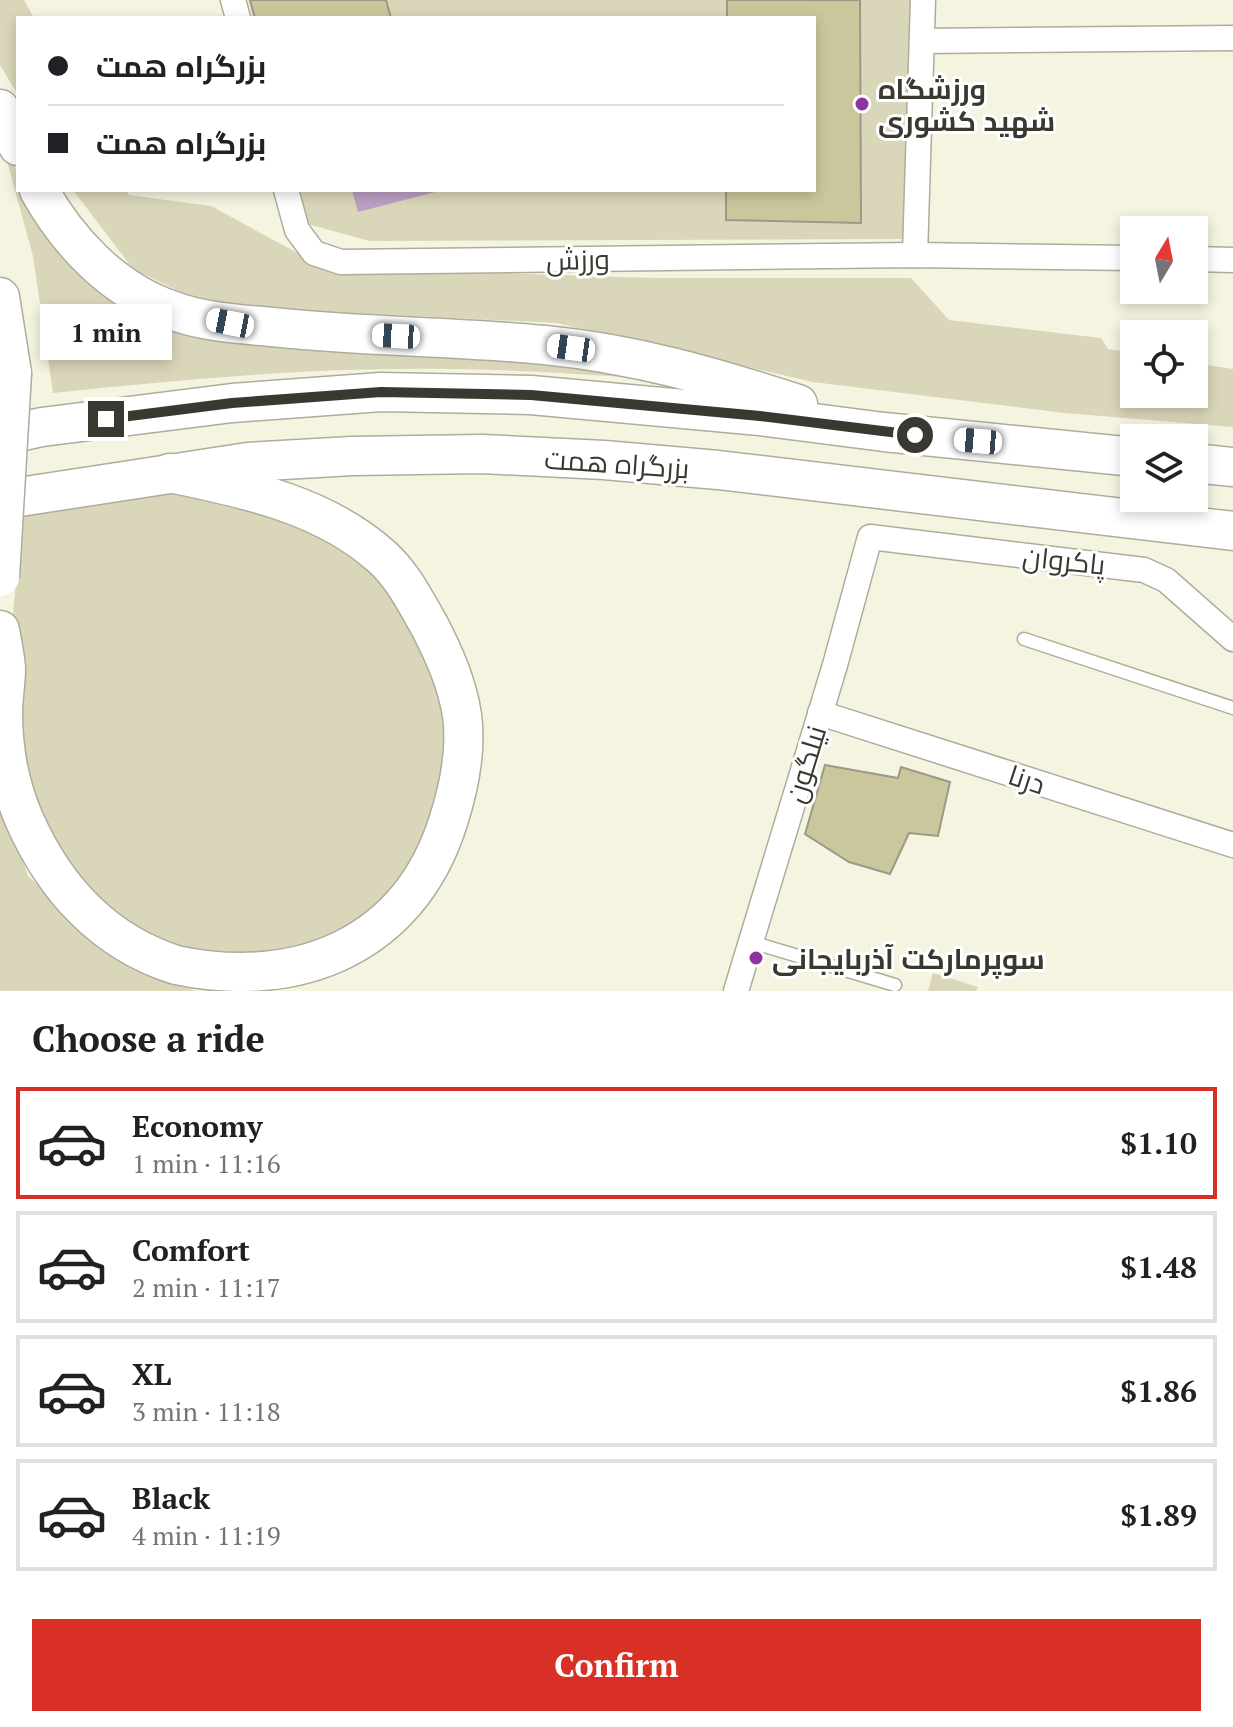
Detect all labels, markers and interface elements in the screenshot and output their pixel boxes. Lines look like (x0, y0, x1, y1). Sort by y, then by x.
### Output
text: بزرگراه همت (96, 46, 266, 86)
place label: ورزشگاه شهید کشوری (878, 70, 1055, 139)
marker: ورزشگاه شهید کشوری (853, 95, 871, 113)
text: بزرگراه همت (96, 123, 266, 163)
north arrow (1120, 216, 1208, 304)
map controls (1120, 216, 1208, 512)
street label: ورزش (546, 240, 610, 278)
callout: 1 min (40, 303, 172, 359)
car (204, 307, 256, 339)
text: 1 min (70, 315, 142, 349)
button: locate (1120, 320, 1208, 408)
car (371, 323, 421, 349)
car (546, 333, 596, 363)
route end (88, 401, 124, 437)
route start (897, 417, 933, 453)
button: layers (1120, 424, 1208, 512)
car (953, 427, 1003, 455)
street label: بزرگراه همت (543, 439, 691, 487)
street label: پاکروان (1021, 537, 1108, 584)
street label: نیلگون (776, 721, 834, 807)
street label: درنا (1004, 756, 1050, 802)
place label: سوپرمارکت آذربایجانی (772, 940, 1045, 979)
marker: سوپرمارکت آذربایجانی (747, 949, 765, 967)
text: Choose a ride (32, 1015, 265, 1062)
text: Economy (132, 1106, 263, 1146)
icon: car (36, 1107, 108, 1179)
text: $1.10 (1120, 1123, 1197, 1163)
text: 1 min · 11:16 (132, 1146, 281, 1180)
text: Comfort (132, 1230, 250, 1270)
icon: car (36, 1231, 108, 1303)
text: $1.48 (1120, 1247, 1197, 1287)
text: 2 min · 11:17 (132, 1270, 281, 1304)
text: XL (132, 1354, 171, 1394)
icon: car (36, 1355, 108, 1427)
text: $1.86 (1120, 1371, 1197, 1411)
text: 3 min · 11:18 (132, 1394, 281, 1428)
text: Black (132, 1478, 210, 1518)
icon: car (36, 1479, 108, 1551)
text: $1.89 (1120, 1495, 1197, 1535)
text: 4 min · 11:19 (132, 1518, 281, 1552)
button: Confirm (32, 1619, 1201, 1711)

